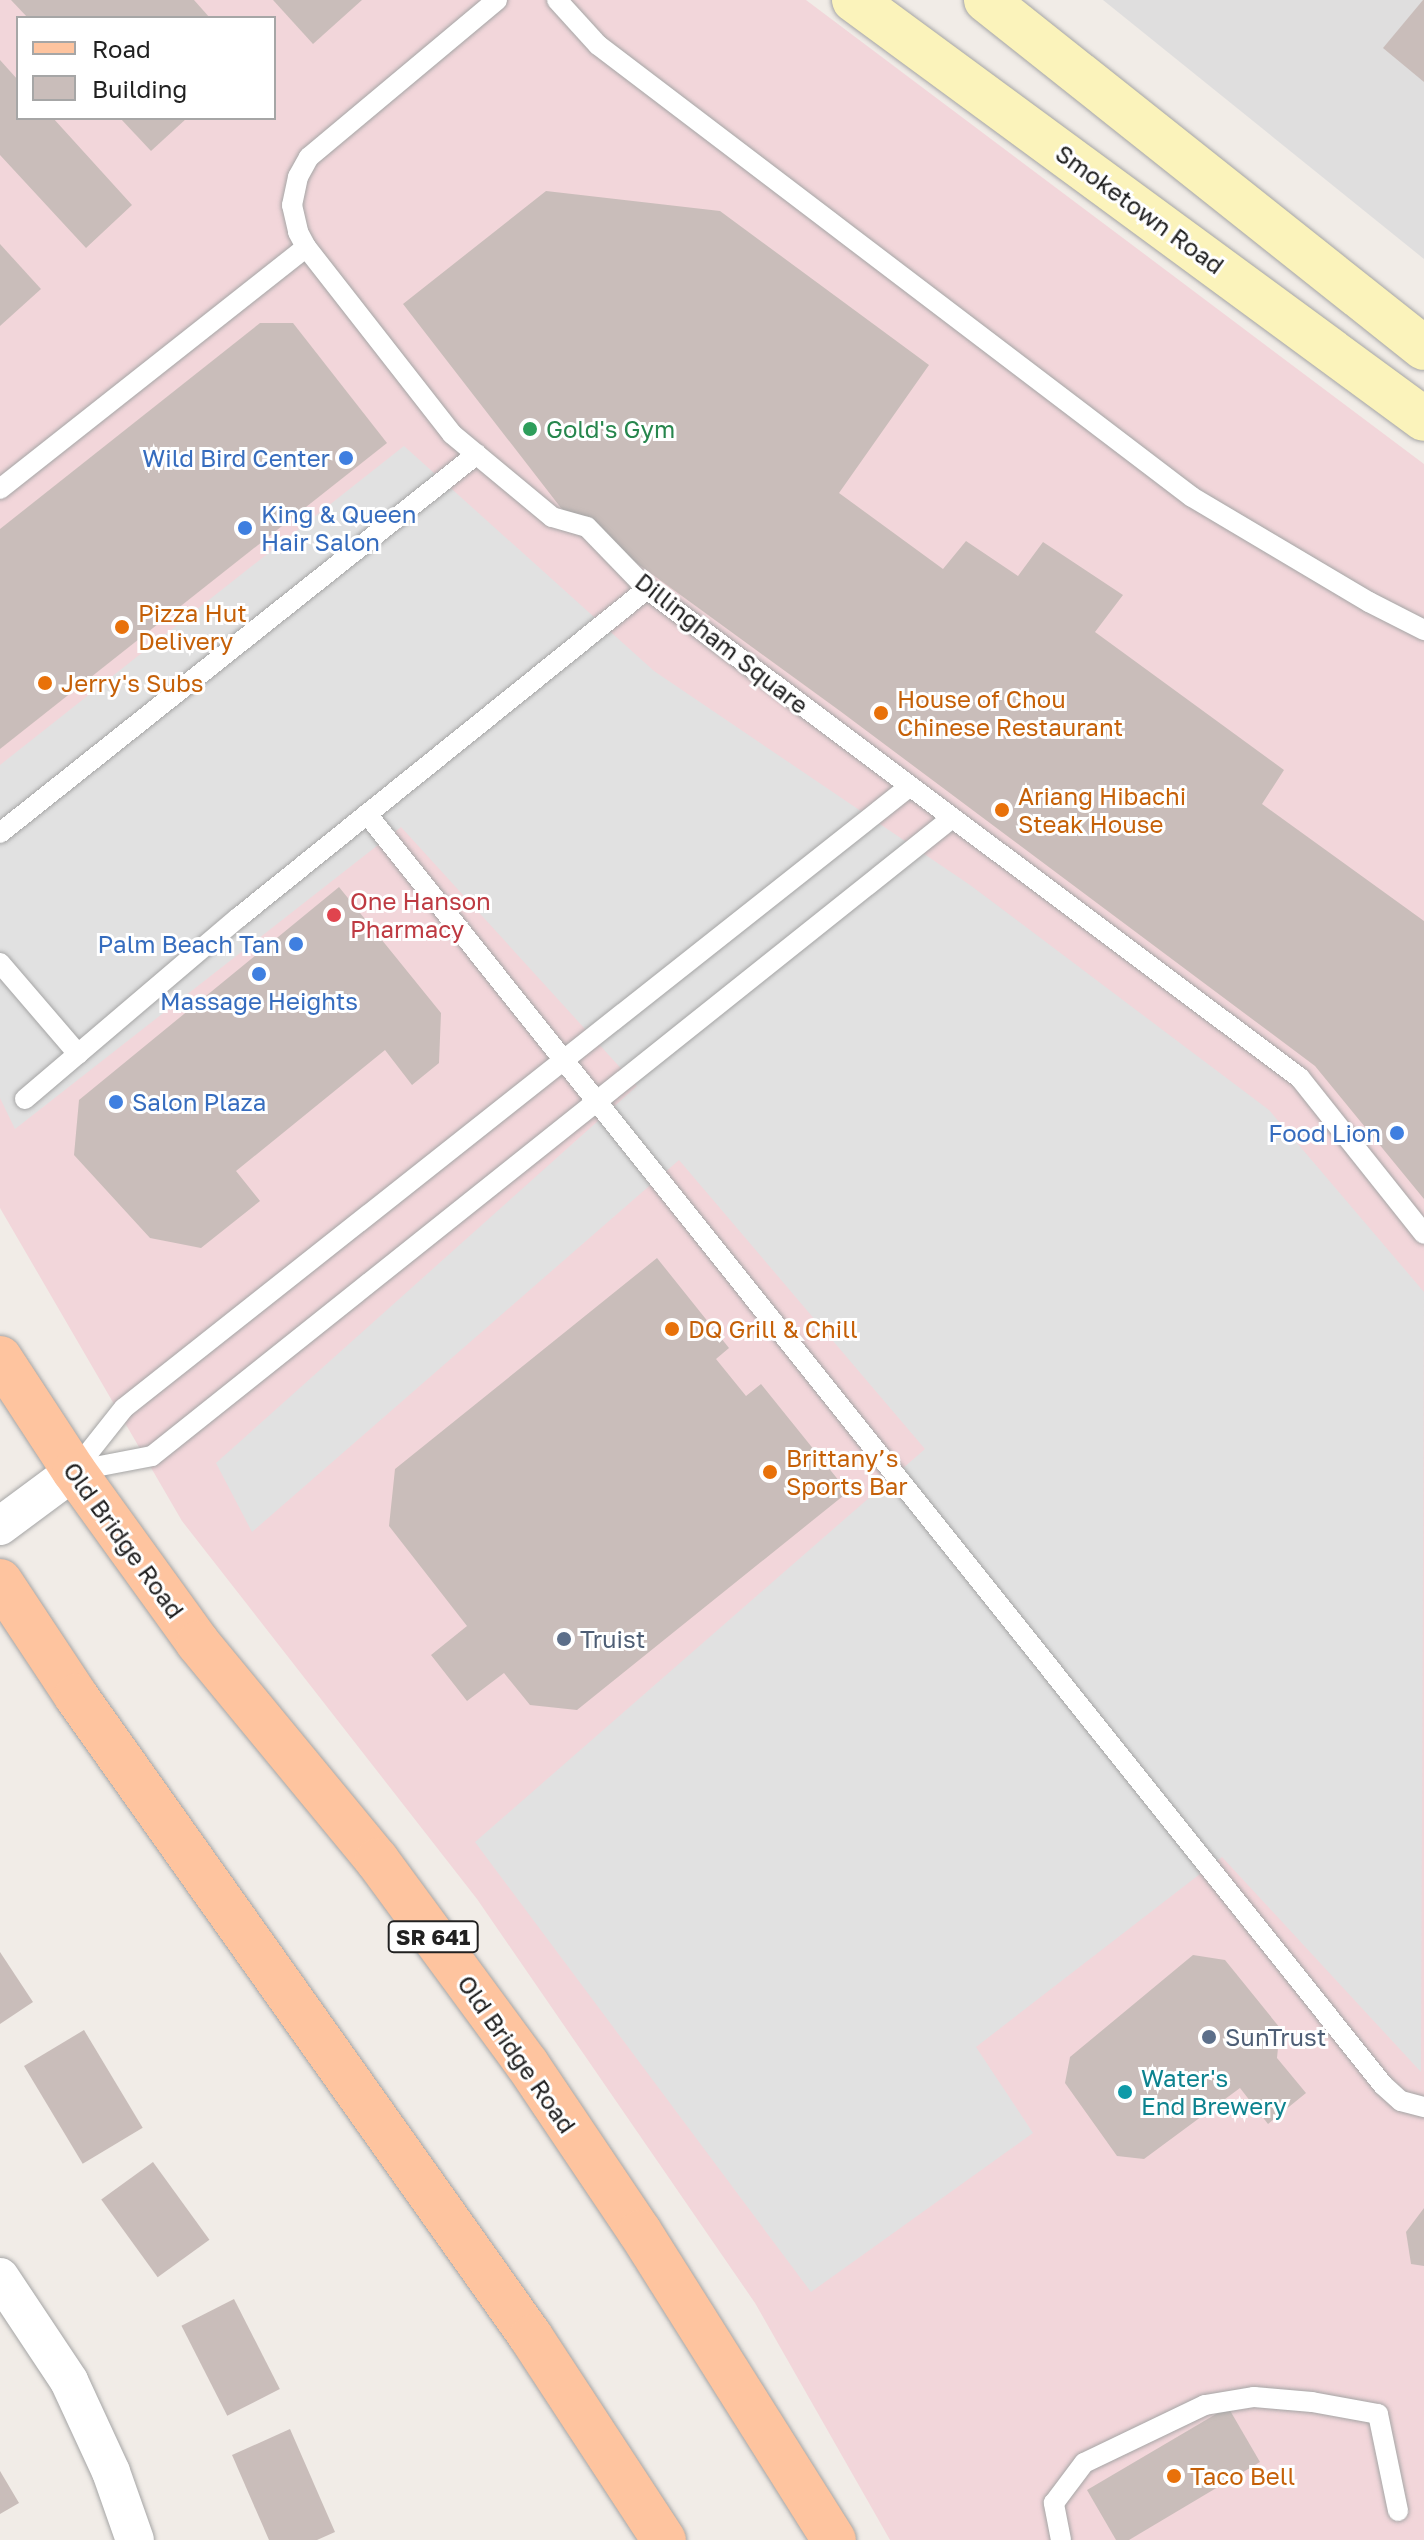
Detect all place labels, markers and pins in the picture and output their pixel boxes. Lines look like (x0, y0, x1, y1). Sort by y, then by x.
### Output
place label: Gold's Gym (546, 415, 675, 443)
marker: Gold's Gym (521, 420, 539, 438)
place label: Wild Bird Center (142, 444, 330, 472)
marker: Wild Bird Center (337, 449, 355, 467)
place label: King & Queen Hair Salon (261, 500, 416, 556)
marker: King & Queen Hair Salon (236, 519, 254, 537)
place label: Pizza Hut Delivery (138, 599, 247, 655)
marker: Pizza Hut Delivery (113, 618, 131, 636)
place label: Jerry's Subs (61, 669, 203, 697)
marker: Jerry's Subs (36, 674, 54, 692)
place label: House of Chou Chinese Restaurant (897, 685, 1123, 741)
marker: House of Chou Chinese Restaurant (872, 704, 890, 722)
place label: Ariang Hibachi Steak House (1018, 782, 1186, 838)
marker: Ariang Hibachi Steak House (993, 801, 1011, 819)
place label: One Hanson Pharmacy (350, 887, 491, 943)
marker: One Hanson Pharmacy (325, 906, 343, 924)
place label: Palm Beach Tan (98, 930, 280, 958)
marker: Palm Beach Tan (287, 935, 305, 953)
marker: Massage Heights (250, 965, 268, 983)
place label: Massage Heights (160, 987, 358, 1015)
place label: Salon Plaza (132, 1088, 266, 1116)
marker: Salon Plaza (107, 1093, 125, 1111)
place label: Food Lion (1268, 1119, 1381, 1147)
marker: Food Lion (1388, 1124, 1406, 1142)
place label: DQ Grill & Chill (688, 1315, 858, 1343)
marker: DQ Grill & Chill (663, 1320, 681, 1338)
place label: Brittany’s Sports Bar (786, 1444, 908, 1500)
marker: Brittany’s Sports Bar (761, 1463, 779, 1481)
place label: Truist (580, 1625, 645, 1653)
marker: Truist (555, 1630, 573, 1648)
place label: SunTrust (1225, 2023, 1326, 2051)
marker: SunTrust (1200, 2028, 1218, 2046)
place label: Water's End Brewery (1141, 2064, 1287, 2120)
marker: Water's End Brewery (1116, 2083, 1134, 2101)
place label: Taco Bell (1190, 2462, 1295, 2490)
marker: Taco Bell (1165, 2467, 1183, 2485)

